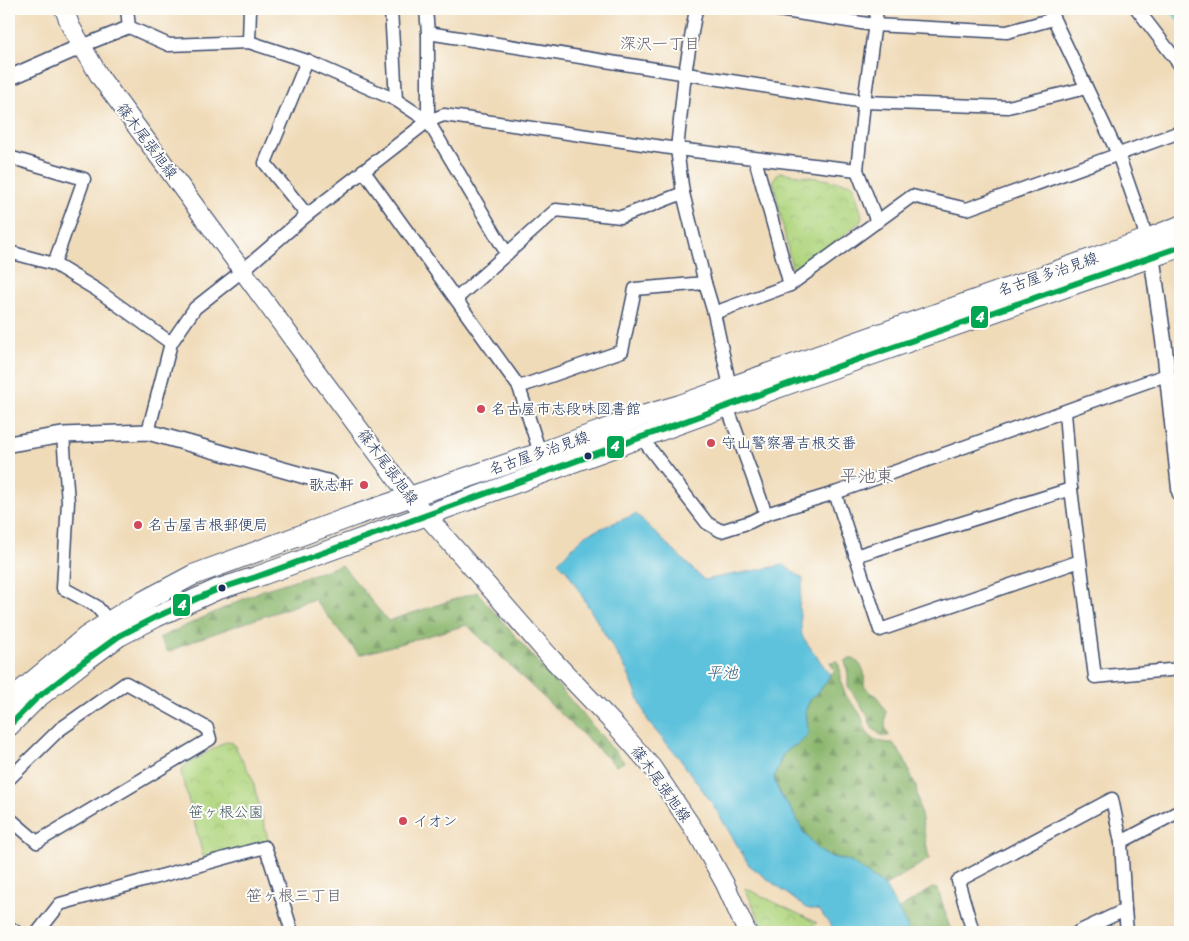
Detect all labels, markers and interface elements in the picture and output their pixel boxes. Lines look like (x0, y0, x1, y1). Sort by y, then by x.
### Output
district label: 深沢一丁目 (620, 29, 700, 58)
street label: 篠木尾張旭線 (110, 97, 184, 185)
street label: 名古屋多治見線 (994, 245, 1102, 303)
line badge: 4 (970, 305, 989, 329)
text: 4 (975, 305, 985, 330)
place label: 名古屋市志段味図書館 (491, 396, 641, 422)
marker: 名古屋市志段味図書館 (475, 403, 487, 415)
street label: 篠木尾張旭線 (351, 423, 425, 511)
street label: 名古屋多治見線 (485, 424, 593, 482)
place label: 守山警察署吉根交番 (721, 430, 856, 456)
text: 4 (610, 434, 620, 459)
line badge: 4 (606, 435, 625, 459)
marker: 守山警察署吉根交番 (705, 437, 717, 449)
unlabelled marker (583, 451, 593, 461)
district label: 平池東 (840, 460, 894, 492)
place label: 歌志軒 (309, 472, 354, 498)
marker: 歌志軒 (358, 479, 370, 491)
place label: 名古屋吉根郵便局 (148, 512, 268, 538)
marker: 名古屋吉根郵便局 (132, 519, 144, 531)
unlabelled marker (217, 583, 227, 593)
line badge: 4 (172, 593, 191, 617)
text: 4 (177, 593, 187, 618)
water label: 平池 (706, 658, 739, 687)
street label: 篠木尾張旭線 (624, 740, 698, 828)
park label: 笹ヶ根公園 (188, 799, 264, 825)
place label: イオン (413, 808, 457, 834)
marker: イオン (397, 815, 409, 827)
district label: 笹ヶ根三丁目 (246, 881, 342, 910)

